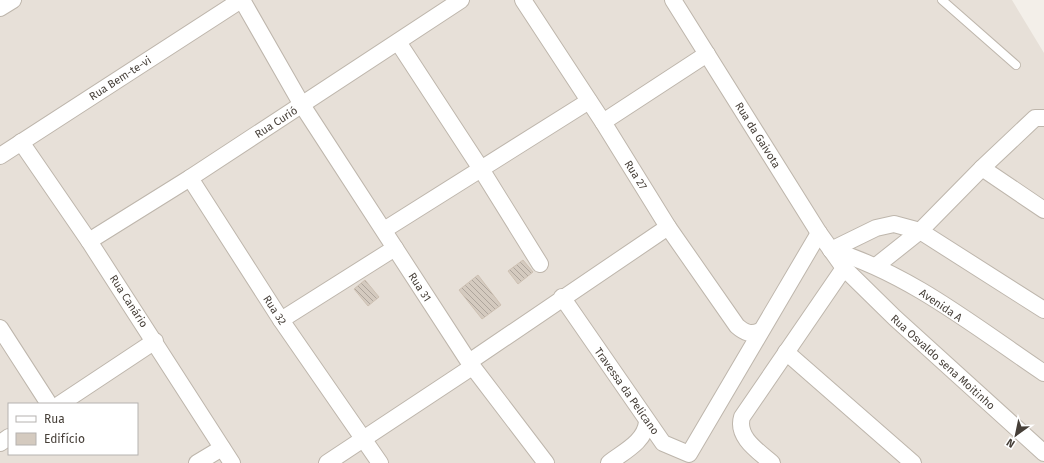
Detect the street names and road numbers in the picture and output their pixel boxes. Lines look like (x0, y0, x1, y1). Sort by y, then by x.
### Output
street label: Rua Bem-te-vi (87, 54, 154, 103)
street label: Rua da Gaivota (732, 100, 783, 171)
street label: Rua Curió (253, 104, 300, 141)
street label: Rua 27 (622, 158, 650, 192)
street label: Rua 31 (405, 270, 434, 304)
street label: Rua Canário (107, 272, 150, 330)
street label: Avenida A (917, 286, 965, 325)
street label: Rua 32 (260, 293, 289, 328)
street label: Rua Osvaldo sena Moitinho (888, 312, 997, 413)
street label: Travessa da Pelicano (592, 345, 662, 437)

